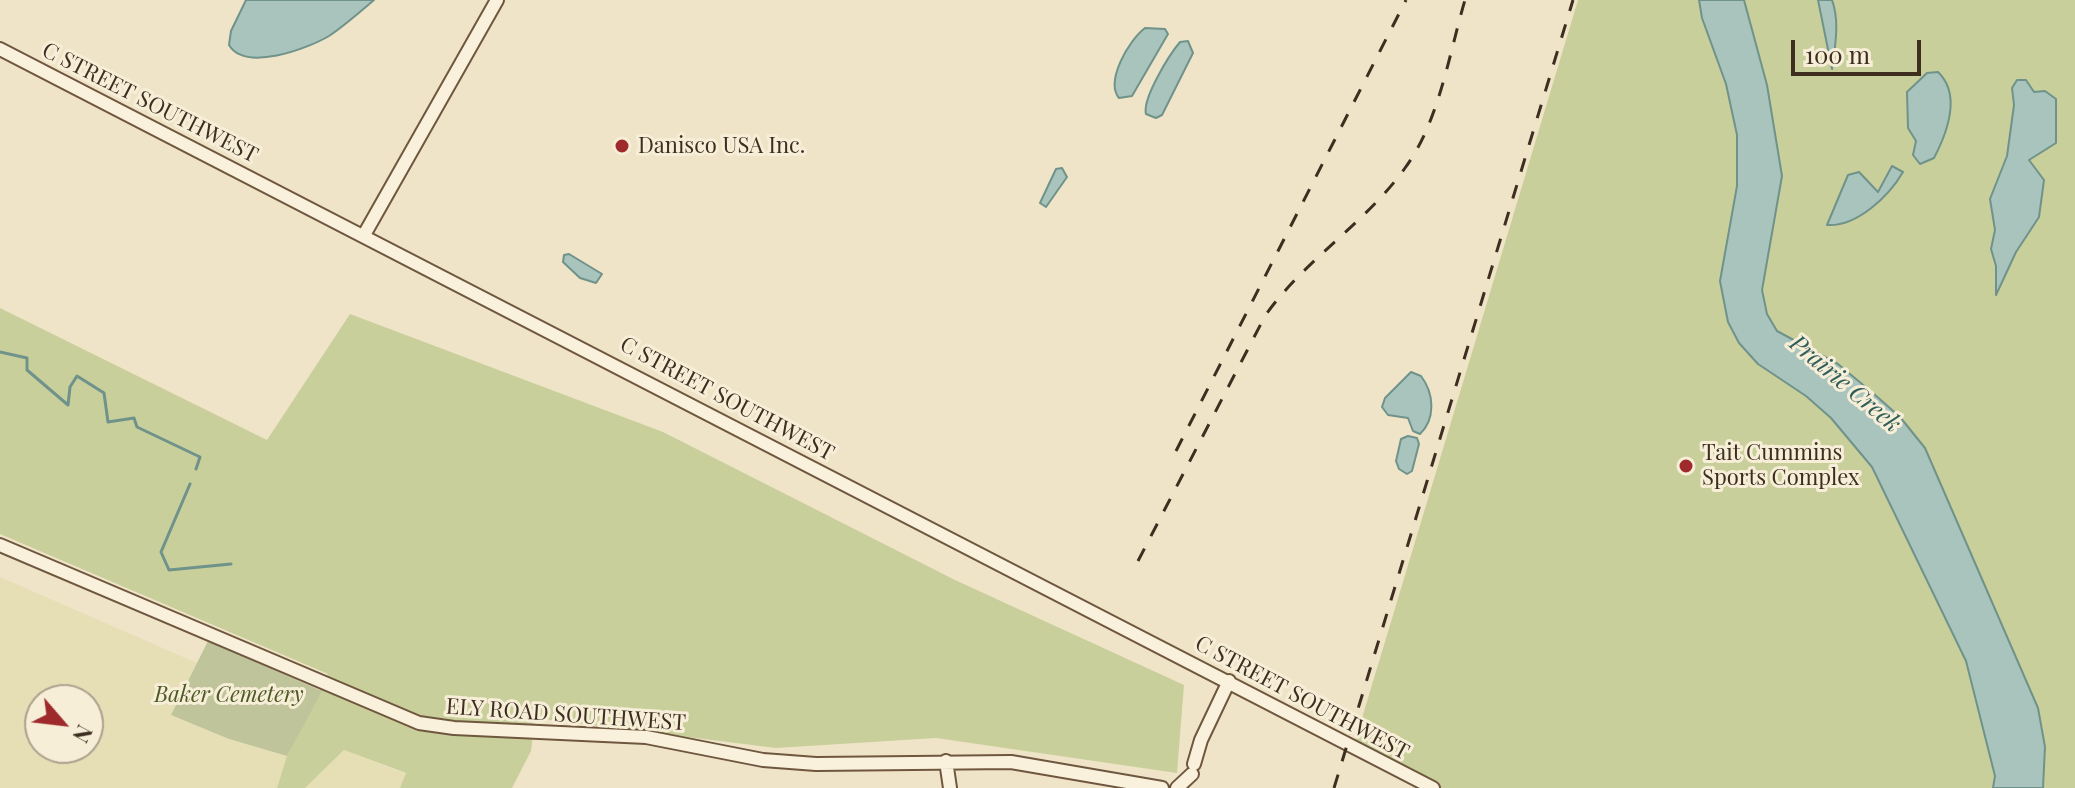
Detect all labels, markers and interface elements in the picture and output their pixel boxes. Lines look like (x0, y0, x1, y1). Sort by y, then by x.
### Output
scale bar (1795, 24, 1925, 74)
street label: C STREET SOUTHWEST (38, 37, 262, 169)
text: 100 m (1805, 38, 1870, 70)
place label: Danisco USA Inc. (638, 133, 805, 159)
marker: Danisco USA Inc. (613, 137, 631, 155)
water label: Prairie Creek (1784, 329, 1906, 439)
street label: C STREET SOUTHWEST (615, 331, 839, 467)
place label: Tait Cummins Sports Complex (1702, 440, 1859, 492)
marker: Tait Cummins Sports Complex (1677, 457, 1695, 475)
street label: C STREET SOUTHWEST (1190, 630, 1414, 766)
park label: Baker Cemetery (154, 682, 304, 708)
north arrow (24, 684, 104, 764)
street label: ELY ROAD SOUTHWEST (445, 693, 687, 737)
text: N (66, 720, 100, 748)

